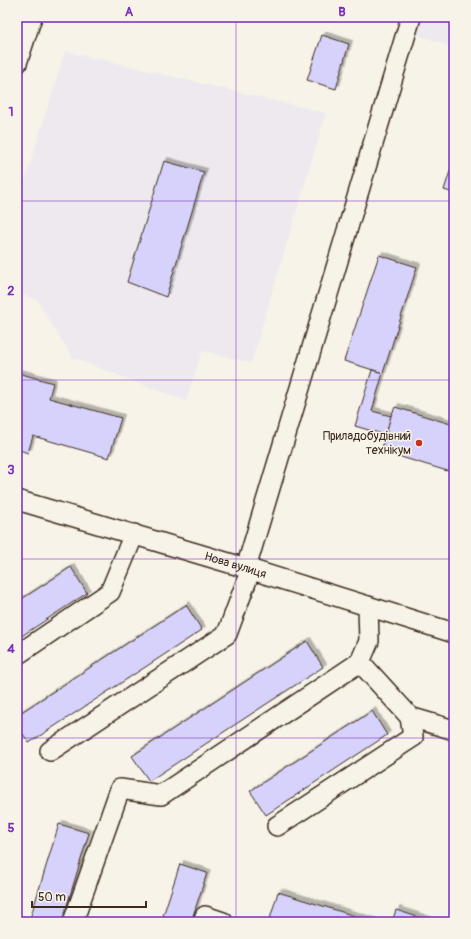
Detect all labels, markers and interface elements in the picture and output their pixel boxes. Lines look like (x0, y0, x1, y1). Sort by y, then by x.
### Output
text: A (125, 4, 134, 20)
text: B (338, 4, 346, 20)
text: 1 (8, 104, 14, 120)
text: 2 (7, 283, 15, 299)
place label: Приладобудівний технікум (323, 429, 411, 458)
marker: Приладобудівний технікум (414, 438, 424, 448)
text: 3 (7, 462, 15, 478)
street label: Нова вулиця (203, 549, 269, 582)
text: 4 (7, 641, 15, 657)
text: 5 (7, 820, 15, 836)
scale bar (32, 883, 146, 909)
text: 50 m (38, 890, 66, 905)

